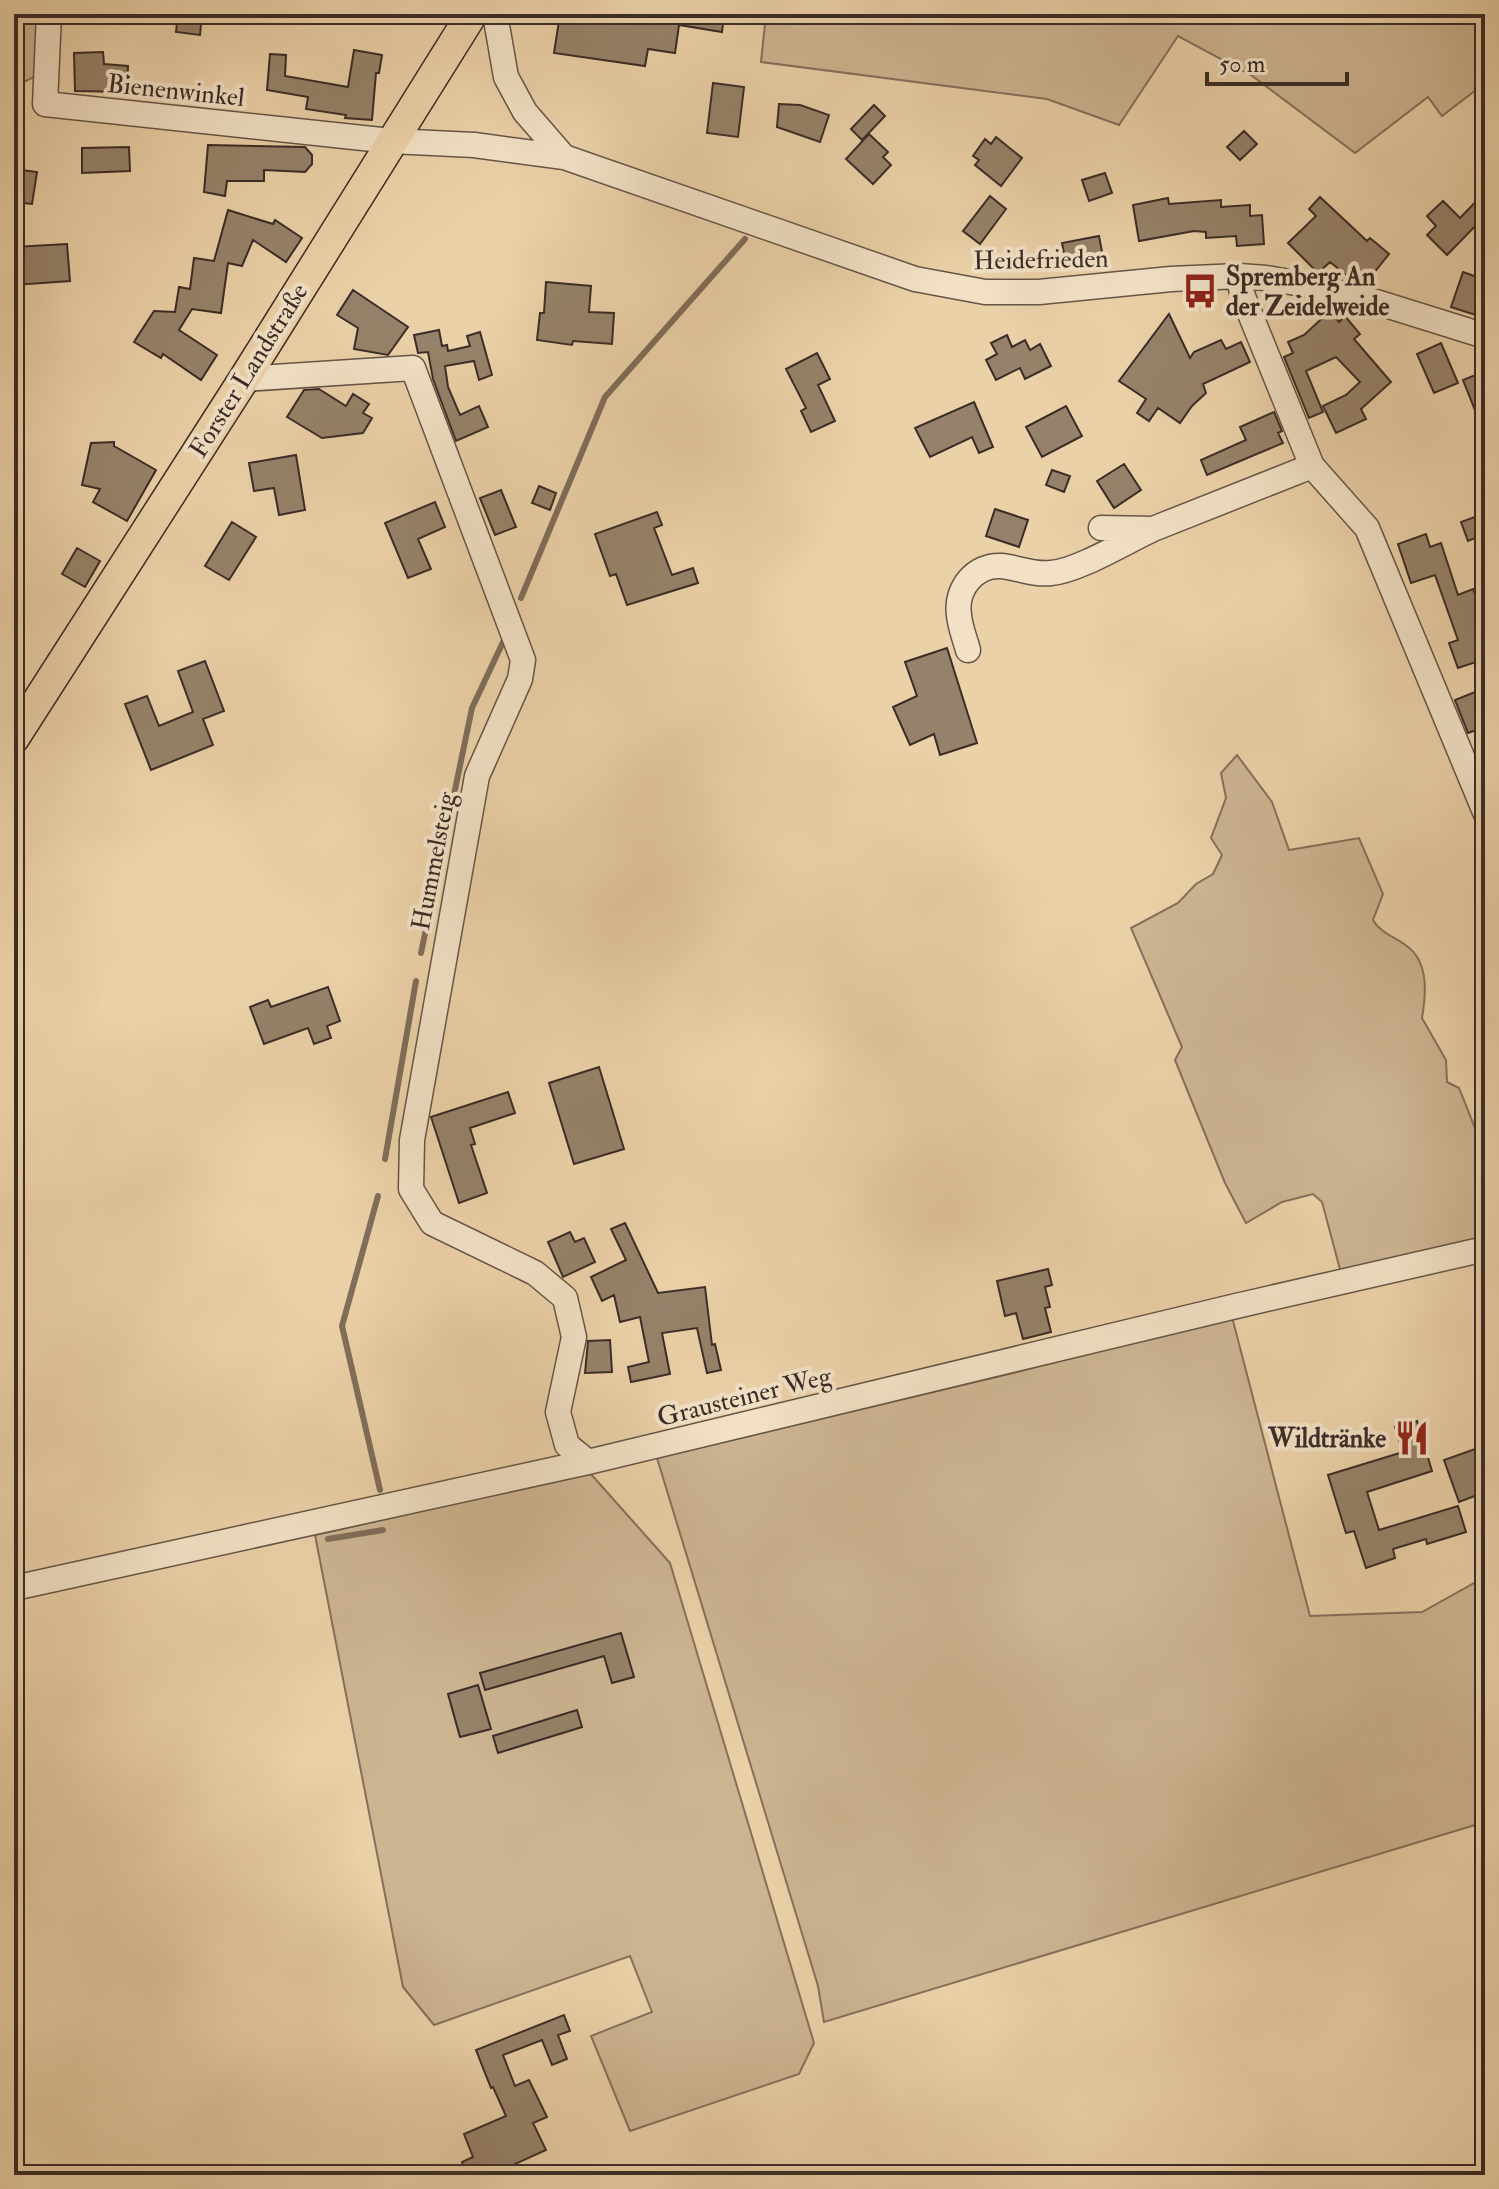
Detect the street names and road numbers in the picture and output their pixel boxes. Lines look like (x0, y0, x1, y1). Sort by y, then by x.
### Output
street label: Bienenwinkel (106, 68, 246, 114)
street label: Heidefrieden (973, 243, 1109, 277)
street label: Forster Landstraße (182, 277, 315, 464)
street label: Hummelsteig (405, 788, 463, 933)
street label: Grausteiner Weg (654, 1360, 836, 1434)

